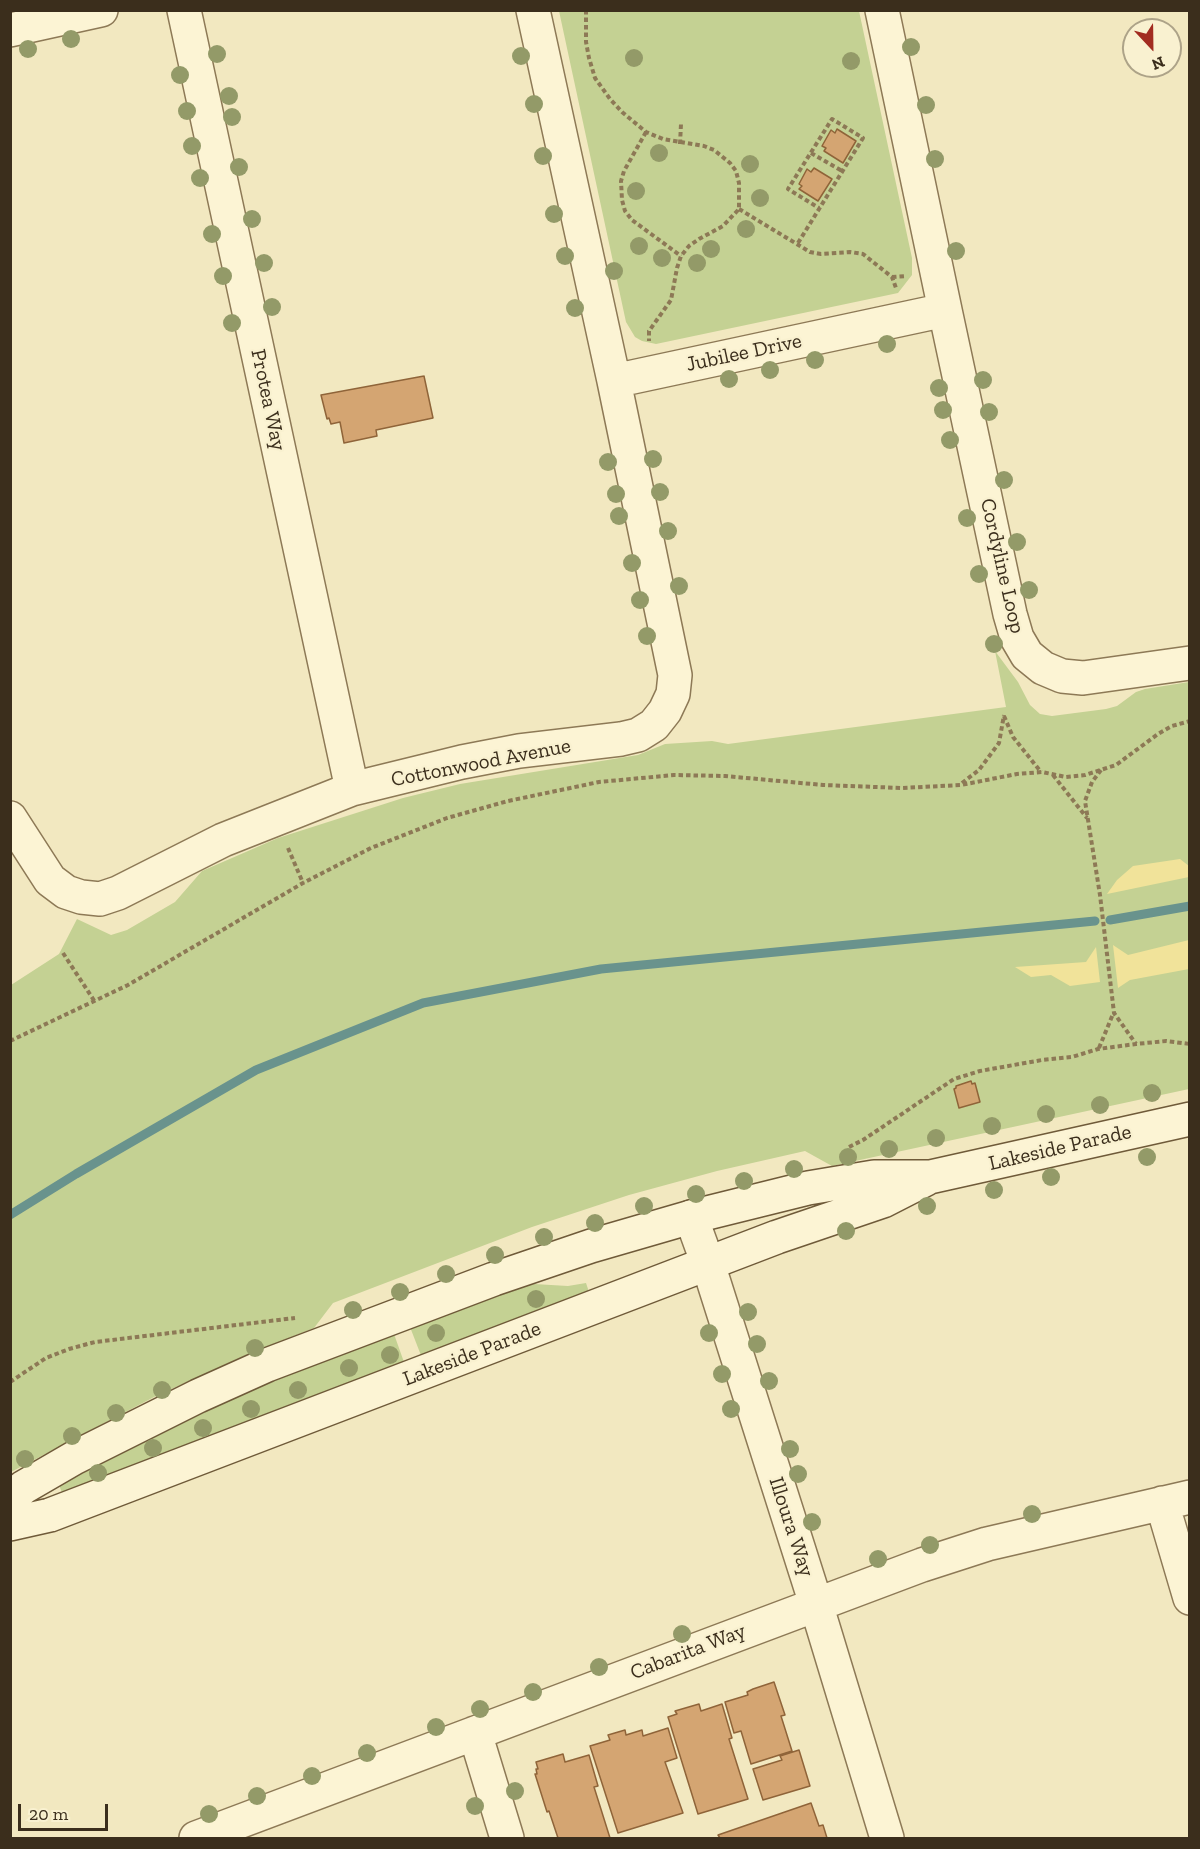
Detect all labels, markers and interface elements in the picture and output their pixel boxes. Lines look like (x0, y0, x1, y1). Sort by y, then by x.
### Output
north arrow (1122, 18, 1182, 78)
text: N (1149, 52, 1167, 74)
street label: Jubilee Drive (684, 328, 804, 378)
street label: Protea Way (245, 347, 291, 453)
street label: Cordyline Loop (974, 496, 1030, 636)
street label: Cottonwood Avenue (389, 733, 573, 793)
street label: Lakeside Parade (986, 1119, 1134, 1177)
street label: Lakeside Parade (399, 1316, 545, 1392)
street label: Illoura Way (763, 1474, 819, 1580)
street label: Cabarita Way (627, 1618, 749, 1686)
scale bar (21, 1792, 111, 1830)
text: 20 m (29, 1803, 68, 1825)

